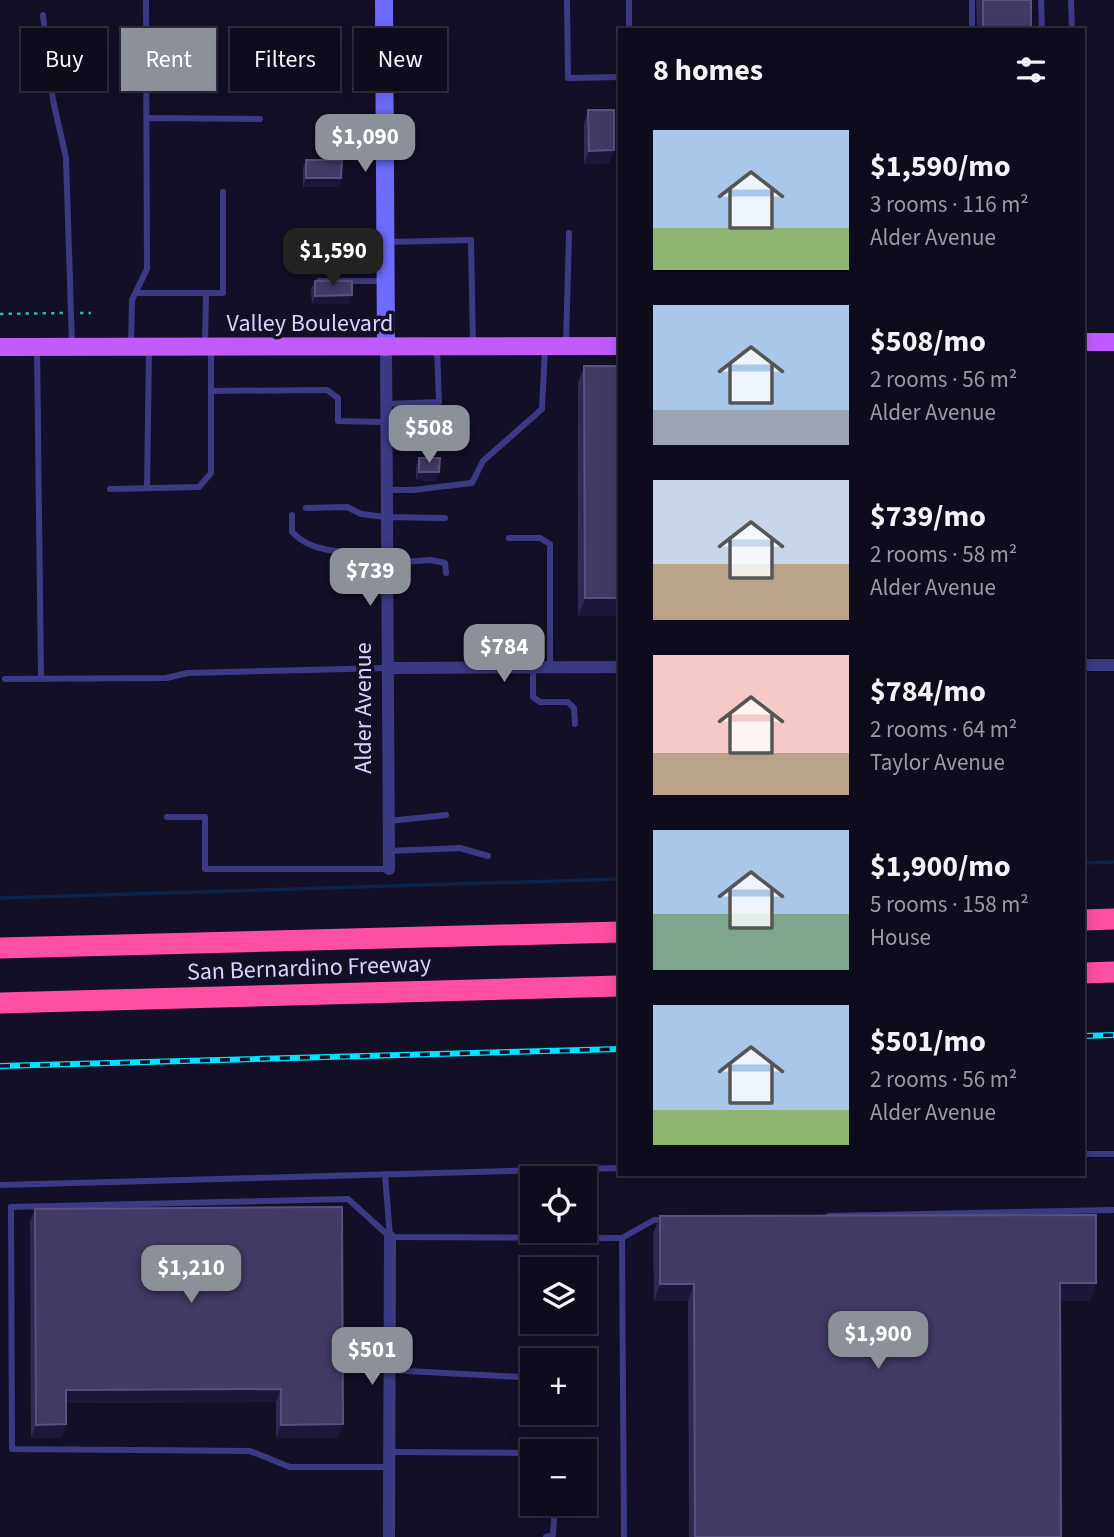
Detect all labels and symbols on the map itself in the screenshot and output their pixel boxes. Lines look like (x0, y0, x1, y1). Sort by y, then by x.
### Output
pin: $1,090 (308, 114, 422, 174)
pin: $1,590 (276, 229, 390, 288)
street label: Valley Boulevard (227, 306, 393, 341)
pin: $508 (388, 406, 470, 465)
pin: $739 (329, 548, 411, 608)
pin: $784 (463, 624, 545, 684)
street label: Alder Avenue (346, 642, 381, 774)
street label: San Bernardino Freeway (186, 946, 432, 990)
pin: $1,210 (134, 1246, 248, 1305)
pin: $1,900 (821, 1312, 935, 1371)
pin: $501 (331, 1328, 413, 1387)

